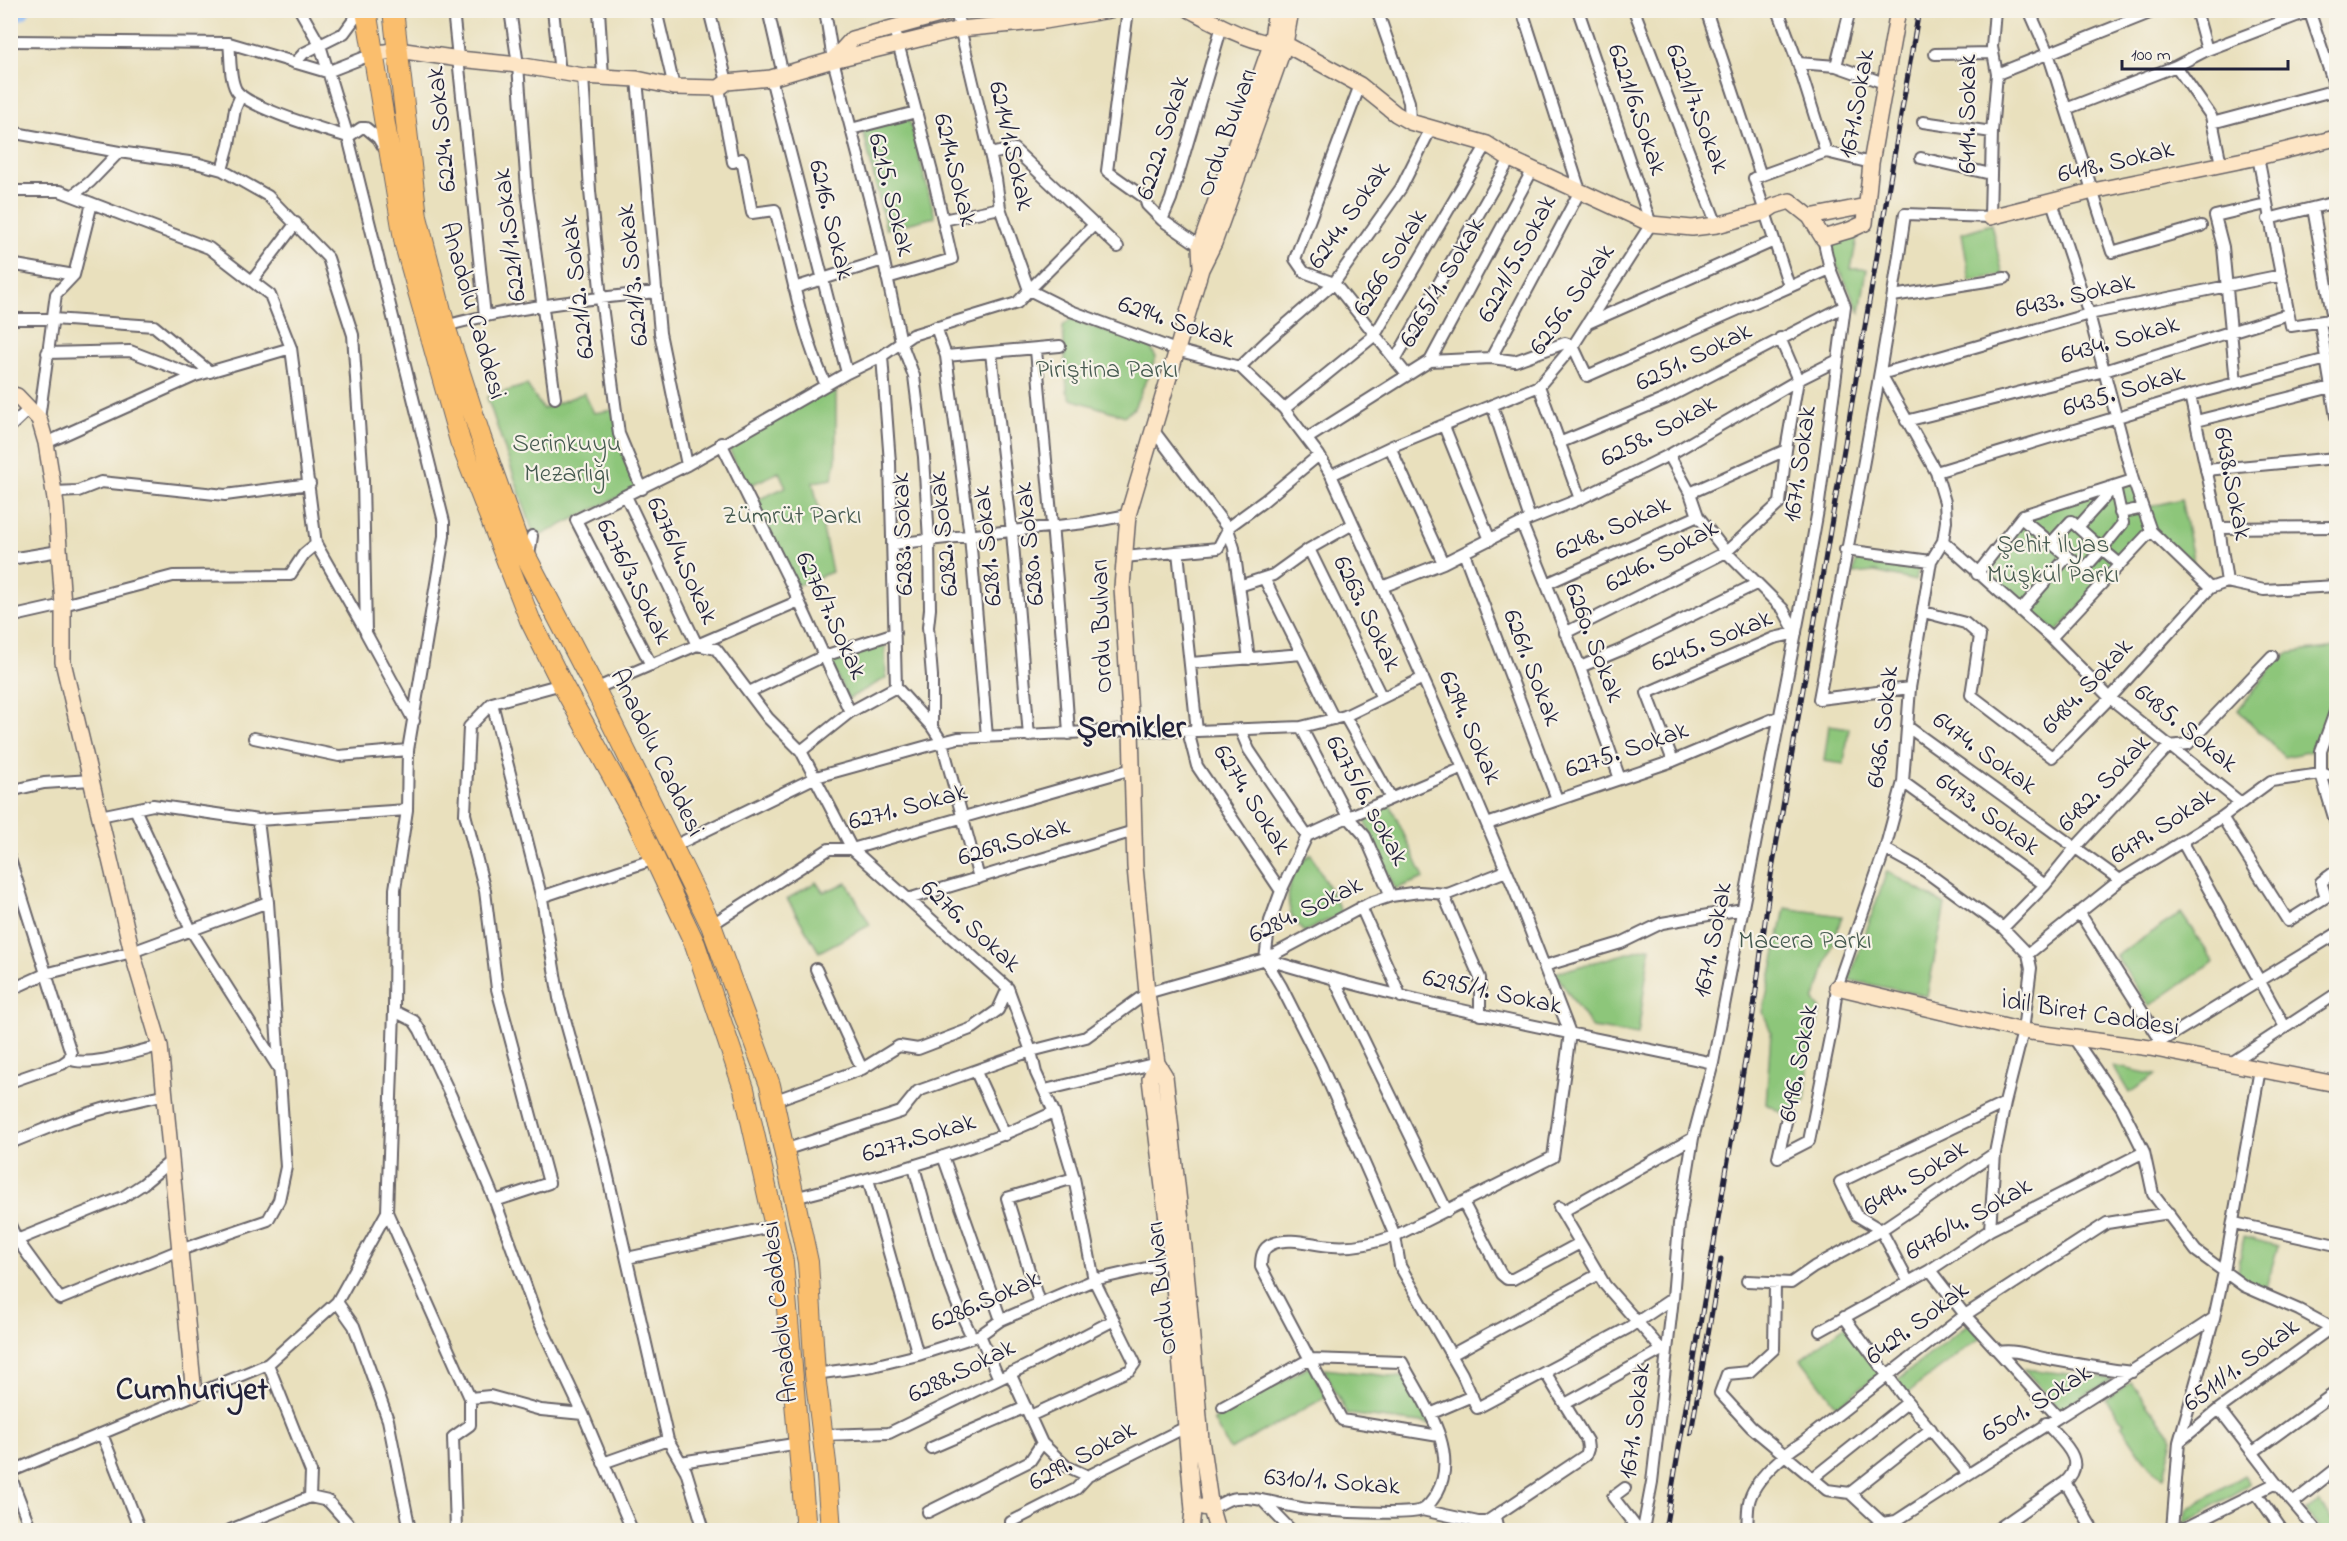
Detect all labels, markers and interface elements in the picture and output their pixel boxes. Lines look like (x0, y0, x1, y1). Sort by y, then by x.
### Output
scale bar (2122, 33, 2288, 71)
street label: 6221/6.Sokak (1596, 39, 1676, 181)
street label: 6221/7.Sokak (1654, 39, 1738, 180)
text: 100 m (2131, 43, 2171, 69)
street label: 1671.Sokak (1830, 46, 1886, 162)
street label: 6414. Sokak (1950, 54, 1988, 174)
street label: Ordu Bulvarı (1187, 63, 1269, 203)
street label: 6224. Sokak (417, 64, 468, 194)
street label: 6222. Sokak (1127, 71, 1201, 205)
street label: 6214/1.Sokak (977, 78, 1043, 215)
street label: 6214.Sokak (922, 110, 986, 231)
street label: 6215. Sokak (856, 129, 924, 261)
street label: 6418. Sokak (2054, 131, 2178, 195)
street label: 6244. Sokak (1299, 154, 1401, 278)
street label: 6216. Sokak (797, 156, 863, 284)
street label: 6221/1.Sokak (484, 166, 538, 304)
street label: 6221/5.Sokak (1468, 188, 1568, 330)
street label: 6266 Sokak (1344, 201, 1438, 324)
street label: 6221/3. Sokak (608, 202, 660, 348)
street label: 6265/1. Sokak (1390, 210, 1496, 355)
street label: 6221/2. Sokak (551, 212, 607, 361)
street label: Anadolu Caddesi (429, 218, 515, 404)
street label: 6256. Sokak (1521, 236, 1626, 364)
street label: 6433. Sokak (2011, 264, 2139, 330)
street label: 6294. Sokak (1113, 286, 1240, 360)
street label: 6434. Sokak (2056, 306, 2184, 376)
street label: 6251. Sokak (1629, 313, 1759, 403)
park label: Piriştina Parkı (1036, 352, 1178, 390)
street label: 6435. Sokak (2058, 355, 2190, 429)
street label: 6258. Sokak (1594, 385, 1725, 479)
street label: 1671. Sokak (1774, 403, 1828, 524)
street label: 6438.Sokak (2201, 424, 2261, 544)
park label: Serinkuyu Mezarlığı (512, 426, 622, 494)
street label: 6282. Sokak (920, 469, 970, 598)
street label: 6283. Sokak (883, 471, 925, 596)
street label: 6280. Sokak (1006, 480, 1056, 607)
street label: 6281. Sokak (964, 484, 1014, 608)
street label: 6248. Sokak (1549, 486, 1677, 571)
street label: 6276/4.Sokak (635, 491, 727, 632)
park label: Zümrüt Parkı (722, 498, 862, 536)
street label: 6246. Sokak (1598, 510, 1726, 604)
street label: 6276/3.Sokak (585, 512, 681, 652)
park label: Şehit İlyas Müşkül Parkı (1987, 527, 2119, 595)
street label: 6276/7.Sokak (784, 546, 876, 687)
street label: 6263. Sokak (1322, 550, 1411, 679)
street label: Ordu Bulvarı (1082, 558, 1124, 694)
street label: 6260. Sokak (1553, 578, 1633, 709)
street label: 6245. Sokak (1646, 600, 1779, 684)
street label: 6261. Sokak (1491, 604, 1571, 732)
street label: 6484. Sokak (2033, 629, 2143, 744)
street label: Anadolu Caddesi (599, 662, 713, 844)
street label: 6436. Sokak (1858, 663, 1910, 790)
street label: 6294. Sokak (1427, 665, 1511, 792)
street label: 6485. Sokak (2125, 675, 2246, 783)
street label: 6474. Sokak (1924, 703, 2045, 805)
district label: Şemikler (1076, 706, 1187, 753)
street label: 6275. Sokak (1560, 712, 1694, 790)
street label: 6482. Sokak (2049, 726, 2161, 842)
street label: 6275/6. sokak (1314, 729, 1418, 874)
street label: 6274. Sokak (1202, 737, 1300, 863)
street label: 6473. Sokak (1927, 764, 2048, 866)
street label: 6271. Sokak (844, 774, 972, 842)
street label: 6479. Sokak (2103, 778, 2224, 875)
street label: 6269.Sokak (953, 808, 1075, 878)
street label: 6284. Sokak (1242, 867, 1370, 955)
street label: 6276. Sokak (911, 871, 1029, 983)
street label: 1671. Sokak (1684, 878, 1744, 1001)
park label: Macera Parkı (1738, 923, 1872, 961)
street label: 6295/1. Sokak (1419, 960, 1566, 1026)
street label: İdil Biret Caddesi (1998, 982, 2182, 1048)
street label: 6496. Sokak (1770, 1000, 1830, 1125)
street label: 6277.Sokak (857, 1103, 981, 1174)
street label: 6494. Sokak (1856, 1130, 1977, 1227)
street label: 6476/4. Sokak (1898, 1168, 2040, 1272)
street label: Anadolu Caddesi (753, 1219, 809, 1405)
street label: Ordu Bulvarı (1137, 1219, 1189, 1357)
street label: 6286.Sokak (925, 1261, 1048, 1343)
street label: 6429. Sokak (1858, 1272, 1978, 1376)
street label: 6511/1. Sokak (2176, 1309, 2309, 1422)
street label: 6288.Sokak (902, 1329, 1023, 1414)
street label: 6501. Sokak (1974, 1355, 2100, 1453)
street label: 1671. Sokak (1610, 1360, 1662, 1481)
district label: Cumhuriyet (116, 1368, 269, 1416)
street label: 6299. Sokak (1022, 1411, 1144, 1502)
street label: 6310/1. Sokak (1263, 1459, 1402, 1507)

